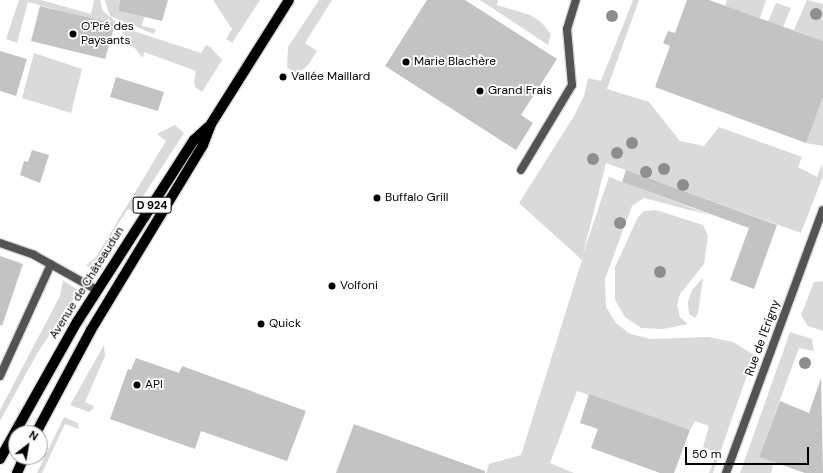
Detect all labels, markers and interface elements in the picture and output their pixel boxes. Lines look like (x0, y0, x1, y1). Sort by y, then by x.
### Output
place label: O'Pré des Paysants (81, 20, 134, 48)
marker: O'Pré des Paysants (68, 29, 78, 39)
place label: Marie Blachère (414, 55, 496, 69)
marker: Marie Blachère (401, 57, 411, 67)
place label: Vallée Maillard (291, 70, 370, 84)
marker: Vallée Maillard (278, 72, 288, 82)
place label: Grand Frais (488, 84, 552, 98)
marker: Grand Frais (475, 86, 485, 96)
place label: Buffalo Grill (385, 191, 448, 205)
marker: Buffalo Grill (372, 193, 382, 203)
road number: D 924 (132, 196, 172, 214)
street label: Avenue de Châteaudun (47, 224, 127, 342)
place label: Volfoni (340, 279, 378, 293)
marker: Volfoni (327, 281, 337, 291)
street label: Rue de l'Erigny (743, 298, 783, 378)
place label: Quick (269, 317, 301, 331)
marker: Quick (256, 319, 266, 329)
place label: API (145, 378, 163, 392)
marker: API (132, 380, 142, 390)
north arrow (8, 425, 48, 465)
text: N (27, 428, 41, 444)
scale bar (687, 439, 811, 465)
text: 50 m (692, 446, 721, 462)

